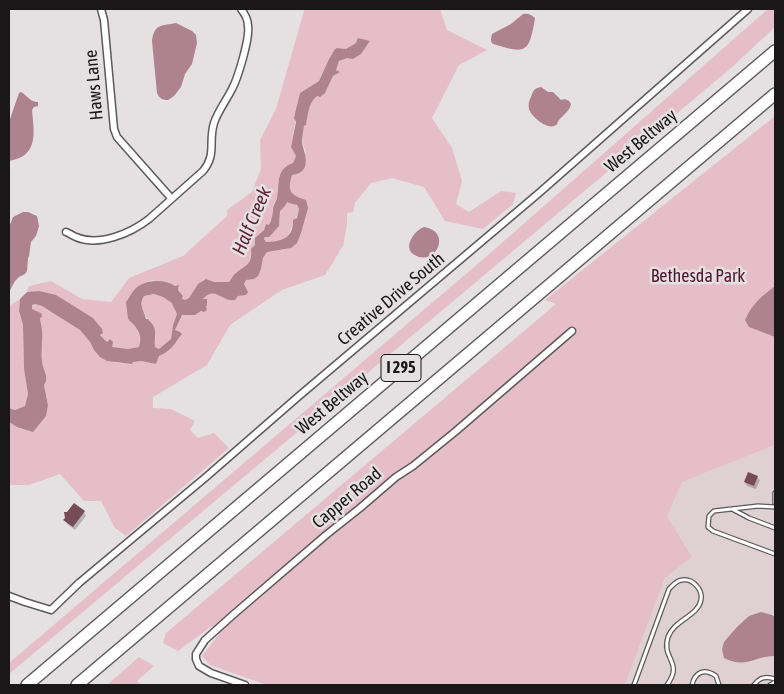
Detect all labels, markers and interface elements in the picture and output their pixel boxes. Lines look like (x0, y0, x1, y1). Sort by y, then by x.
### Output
street label: Haws Lane (80, 49, 108, 121)
street label: West Beltway (600, 105, 682, 177)
water label: Half Creek (228, 184, 276, 258)
street label: Creative Drive South (333, 248, 449, 350)
park label: Bethesda Park (651, 265, 745, 287)
road number: I 295 (381, 354, 421, 382)
street label: West Beltway (291, 367, 373, 439)
street label: Capper Road (308, 463, 386, 533)

